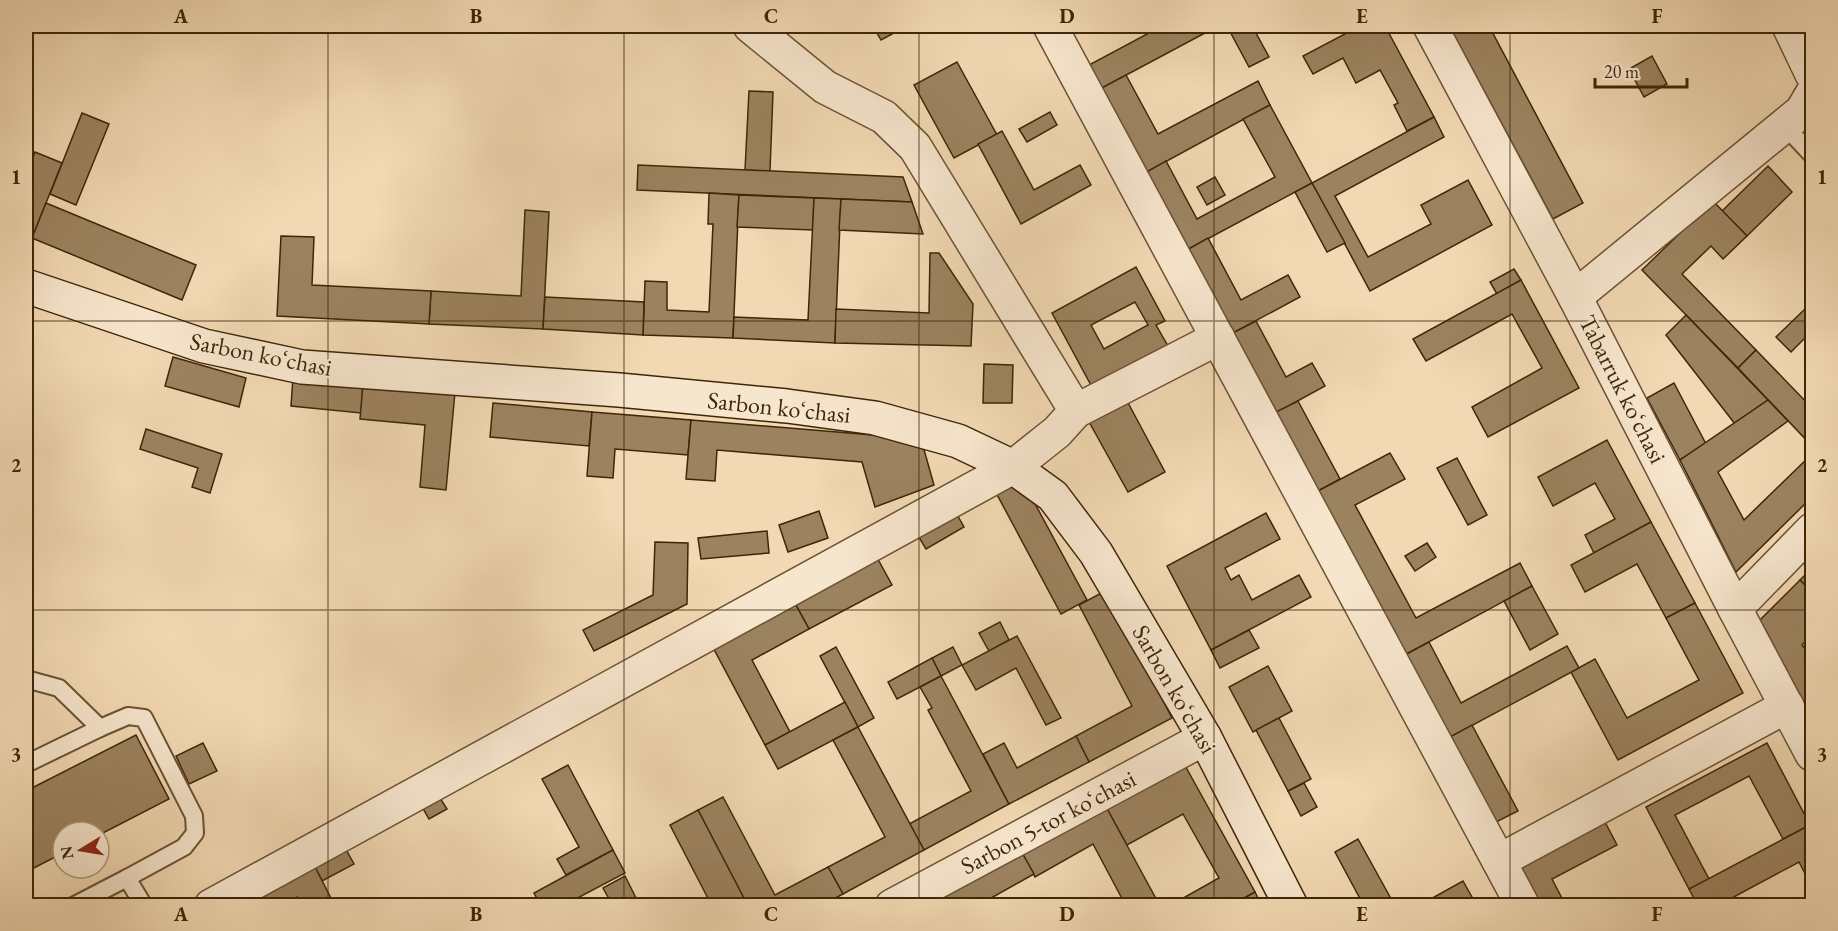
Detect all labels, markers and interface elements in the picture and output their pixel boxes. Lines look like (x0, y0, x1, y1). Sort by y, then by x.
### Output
text: A (173, 3, 189, 29)
text: B (470, 3, 482, 29)
text: C (764, 3, 778, 29)
text: D (1059, 3, 1075, 29)
text: E (1356, 3, 1368, 29)
text: F (1652, 3, 1663, 29)
scale bar (1595, 51, 1686, 89)
text: 20 m (1604, 60, 1639, 83)
text: 1 (11, 164, 21, 190)
text: 1 (1817, 164, 1827, 190)
street label: Tabarruk koʻchasi (1572, 310, 1674, 469)
street label: Sarbon koʻchasi (187, 325, 335, 383)
street label: Sarbon koʻchasi (706, 384, 852, 430)
text: 2 (11, 452, 22, 478)
text: 2 (1817, 452, 1828, 478)
street label: Sarbon koʻchasi (1126, 619, 1224, 759)
text: 3 (11, 741, 21, 767)
text: 3 (1817, 741, 1827, 767)
street label: Sarbon 5-tor koʻchasi (955, 763, 1141, 881)
north arrow (51, 820, 111, 880)
text: N (55, 844, 78, 861)
text: A (173, 901, 189, 927)
text: B (470, 901, 482, 927)
text: C (764, 901, 778, 927)
text: D (1059, 901, 1075, 927)
text: E (1356, 901, 1368, 927)
text: F (1652, 901, 1663, 927)

